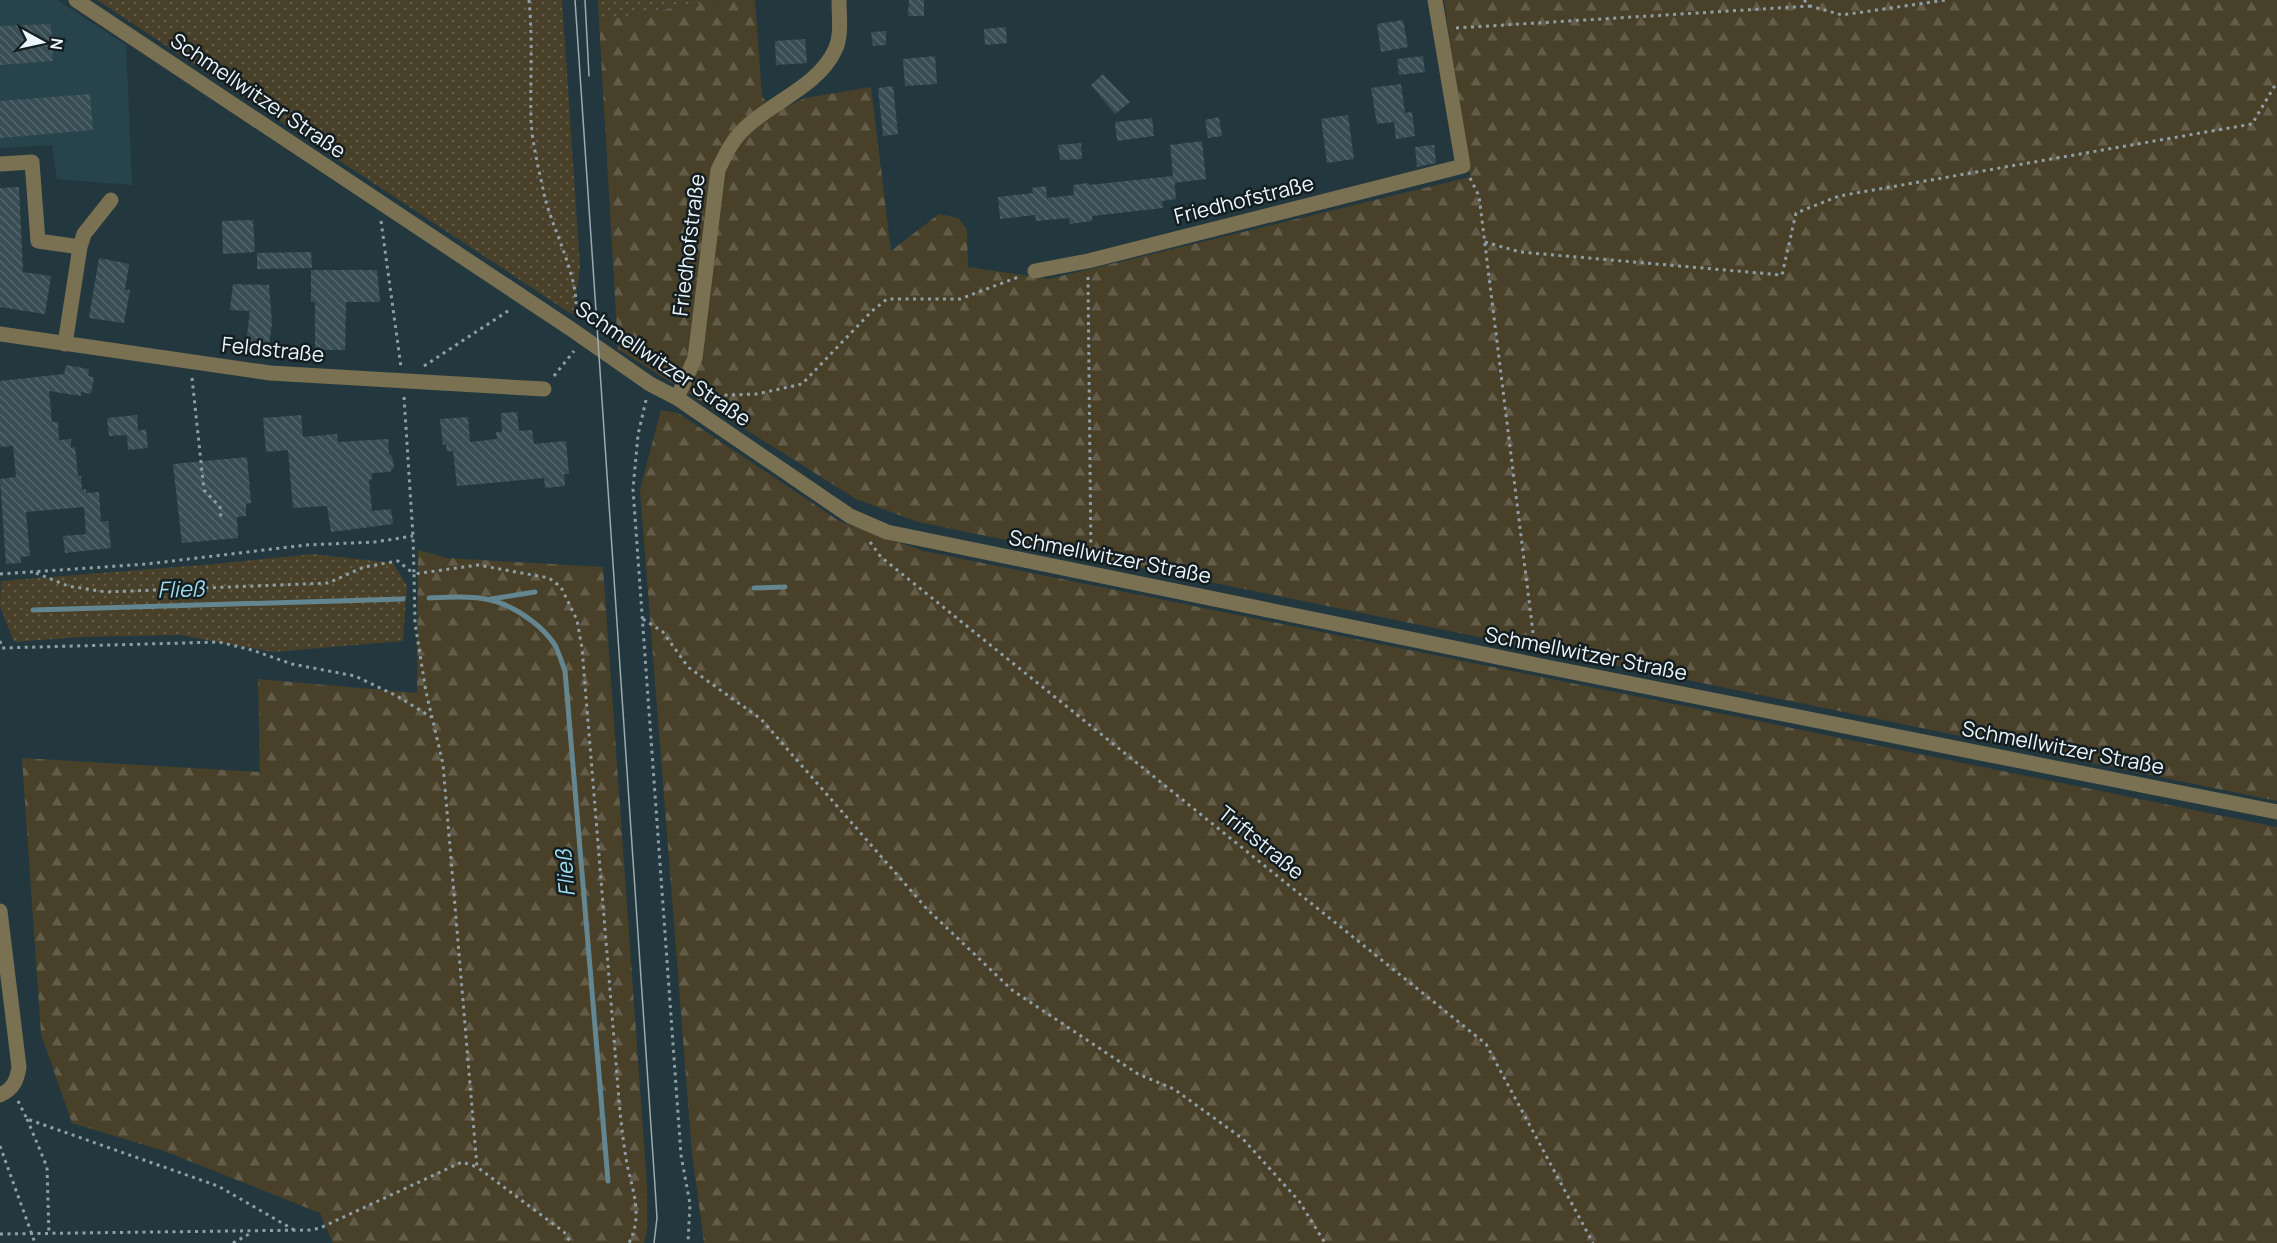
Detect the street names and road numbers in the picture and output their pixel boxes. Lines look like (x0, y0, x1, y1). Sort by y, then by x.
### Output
street label: Schmellwitzer Straße (165, 26, 352, 164)
street label: Friedhofstraße (1171, 168, 1317, 230)
street label: Friedhofstraße (665, 172, 711, 318)
street label: Schmellwitzer Straße (570, 294, 757, 432)
street label: Feldstraße (220, 330, 326, 368)
street label: Schmellwitzer Straße (1007, 523, 1214, 589)
street label: Schmellwitzer Straße (1483, 620, 1690, 686)
street label: Schmellwitzer Straße (1960, 714, 2167, 780)
street label: Triftstraße (1213, 799, 1310, 885)

